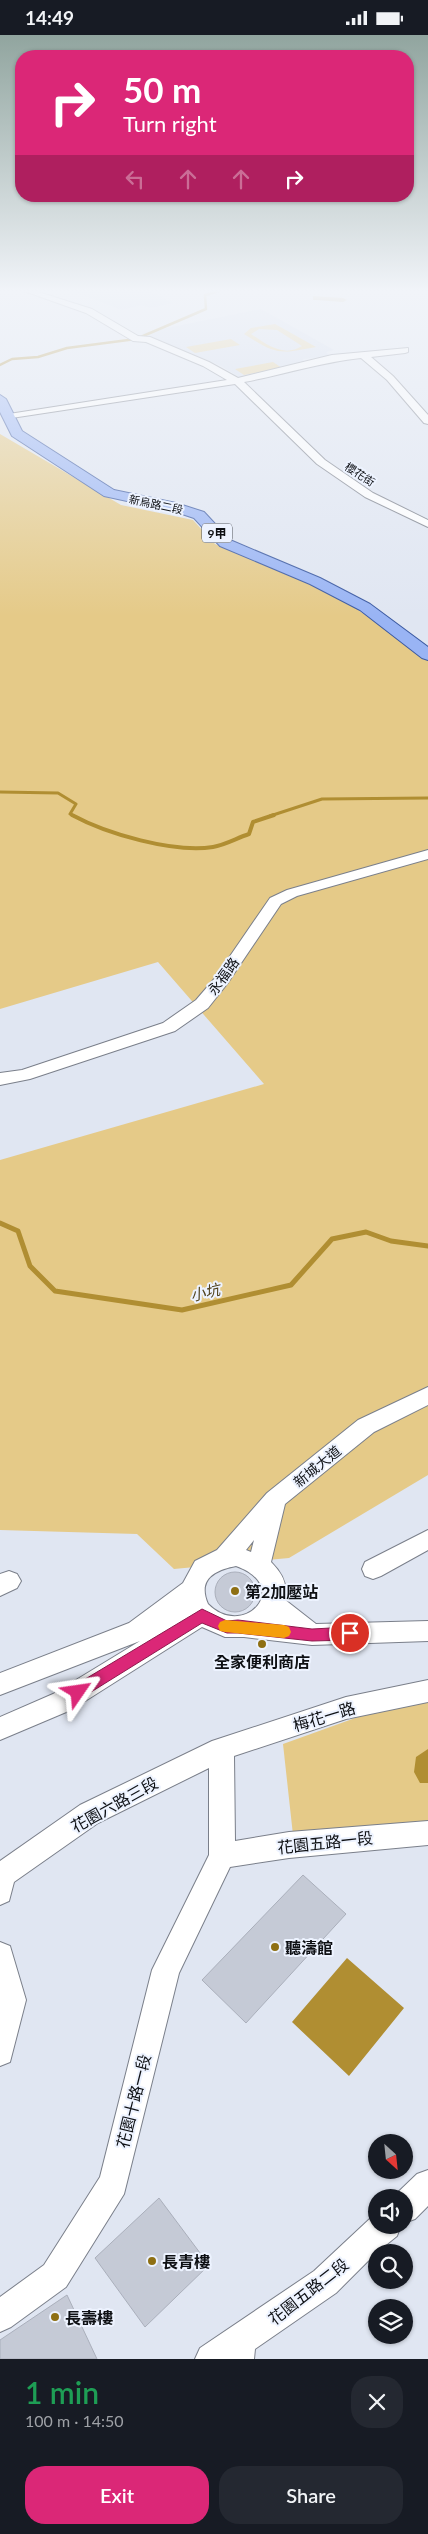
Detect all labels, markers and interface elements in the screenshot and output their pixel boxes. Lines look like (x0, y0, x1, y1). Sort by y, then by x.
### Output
text: 14:49 (25, 6, 74, 29)
text: 50 m (123, 68, 201, 110)
icon: right (40, 70, 105, 135)
text: Turn right (123, 110, 217, 137)
icon: left (121, 165, 149, 193)
icon: ahead (174, 165, 202, 193)
icon: ahead (227, 165, 255, 193)
icon: right (280, 165, 308, 193)
street label: 櫻花街 (343, 460, 377, 488)
street label: 新烏路二段 (128, 492, 184, 516)
road number: 9甲 (202, 523, 232, 543)
street label: 永福路 (204, 954, 242, 998)
water label: 小坑 (188, 1279, 224, 1304)
street label: 新城大道 (290, 1442, 344, 1490)
place label: 第2加壓站 (245, 1582, 318, 1601)
marker: 第2加壓站 (229, 1585, 241, 1597)
pin (329, 1612, 371, 1654)
icon: arrive (336, 1619, 364, 1647)
marker: 全家便利商店 (256, 1638, 268, 1650)
place label: 全家便利商店 (214, 1652, 310, 1671)
position arrow (51, 1665, 103, 1717)
street label: 梅花一路 (291, 1698, 357, 1734)
street label: 花園六路三段 (67, 1772, 161, 1836)
street label: 花園五路一段 (276, 1828, 374, 1856)
place label: 聽濤館 (285, 1938, 333, 1957)
marker: 聽濤館 (269, 1941, 281, 1953)
street label: 花園十路一段 (112, 2052, 154, 2150)
north arrow (368, 2134, 412, 2179)
map controls (368, 2134, 413, 2344)
button: sound (368, 2189, 413, 2234)
button: search (368, 2244, 413, 2289)
place label: 長青樓 (162, 2252, 210, 2271)
street label: 花園五路二段 (264, 2254, 352, 2328)
marker: 長青樓 (146, 2255, 158, 2267)
button: layers (368, 2299, 413, 2344)
place label: 長壽樓 (65, 2308, 113, 2327)
marker: 長壽樓 (49, 2311, 61, 2323)
text: 1 min (25, 2374, 99, 2410)
button: close (351, 2376, 403, 2428)
text: 100 m · 14:50 (25, 2411, 124, 2430)
button: Exit (25, 2466, 209, 2524)
button: Share (219, 2466, 403, 2524)

